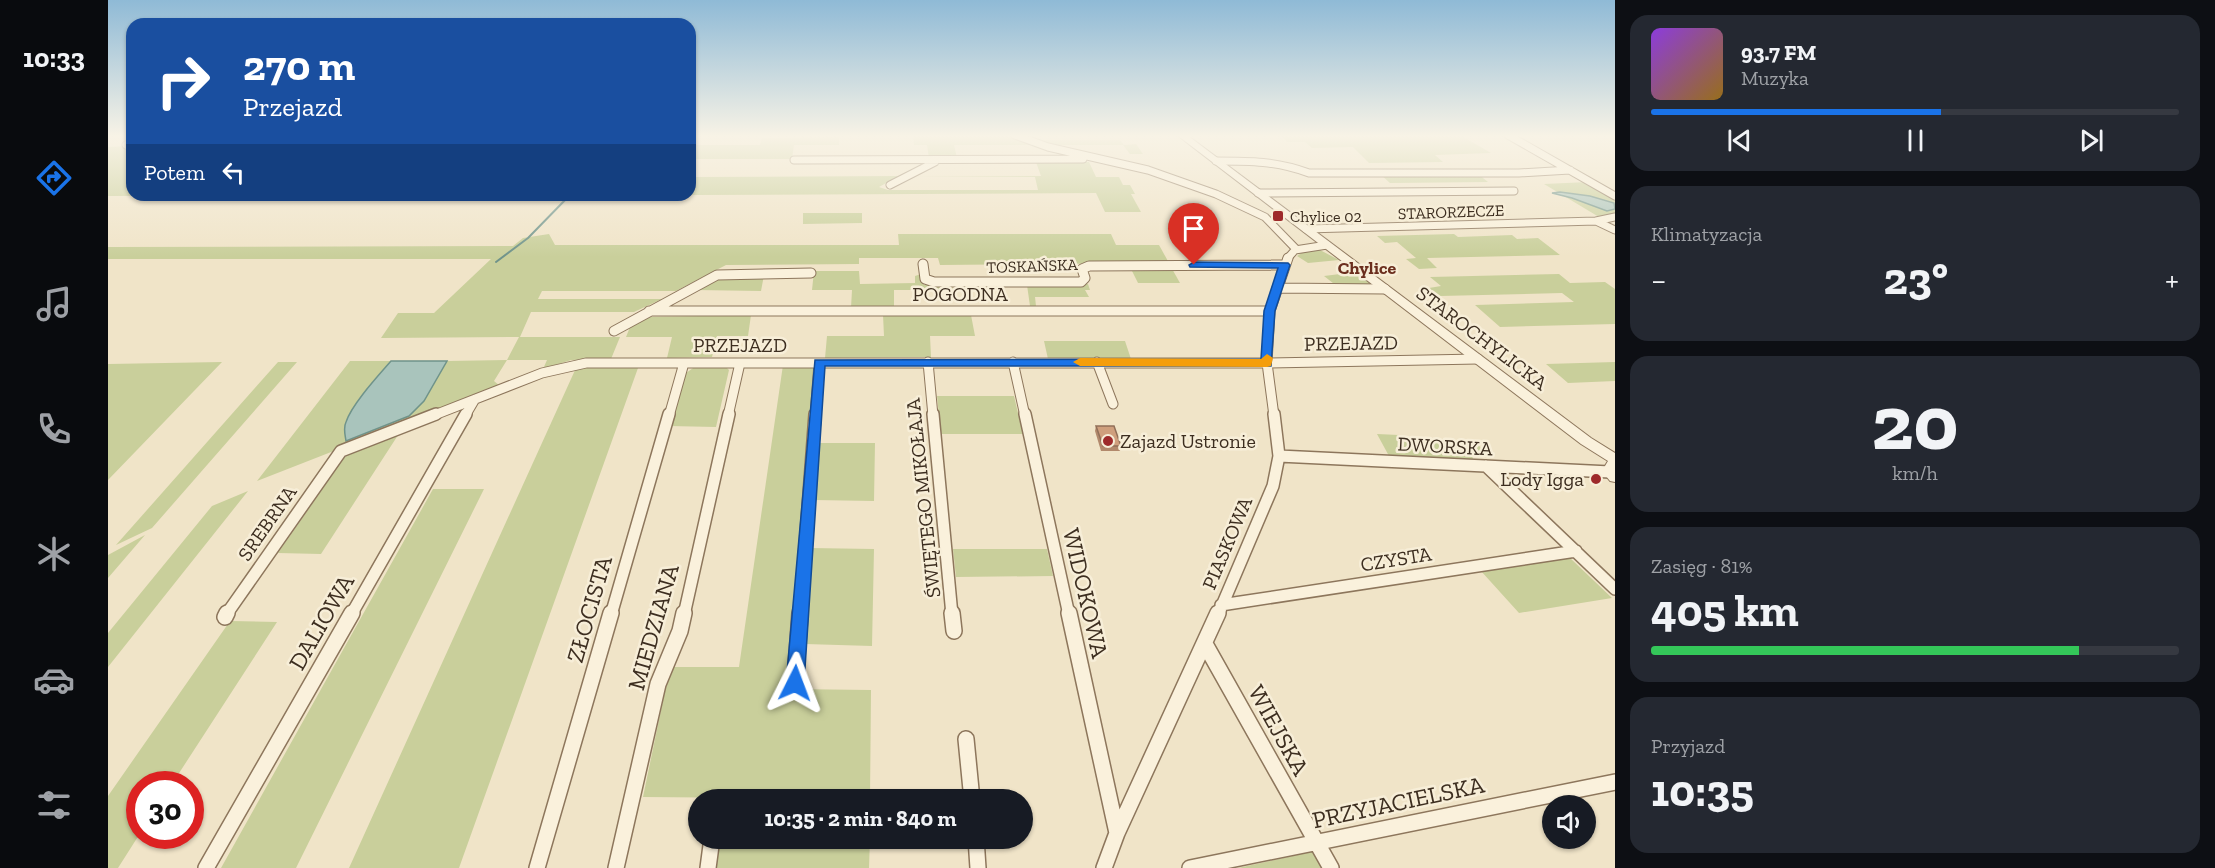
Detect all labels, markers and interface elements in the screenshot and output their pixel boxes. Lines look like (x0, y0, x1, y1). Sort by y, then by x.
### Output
text: 93.7 FM (1741, 39, 1816, 66)
text: 270 m (243, 40, 355, 91)
text: 10:33 (23, 42, 85, 74)
icon: right (144, 42, 222, 120)
text: Muzyka (1741, 66, 1809, 90)
text: Przejazd (243, 91, 342, 123)
icon: previous (1723, 124, 1756, 157)
icon: pause (1899, 124, 1932, 157)
icon: next (2075, 124, 2108, 157)
icon: left (217, 156, 250, 189)
icon: directions (33, 157, 75, 199)
text: Potem (144, 159, 205, 186)
street label: STARORZECZE (1397, 201, 1505, 223)
pin (1168, 203, 1219, 265)
place label: Chylice 02 (1290, 207, 1362, 226)
marker: Chylice 02 (1271, 209, 1285, 223)
icon: arrive (1177, 212, 1210, 245)
text: Klimatyzacja (1651, 222, 1762, 246)
text: 23° (1884, 252, 1948, 306)
street label: TOSKAŃSKA (986, 255, 1079, 277)
district label: Chylice (1338, 257, 1397, 279)
text: − (1651, 260, 1666, 299)
text: + (2165, 260, 2179, 299)
street label: STAROCHYLICKA (1412, 281, 1553, 396)
street label: POGODNA (912, 282, 1009, 306)
icon: music (33, 283, 75, 325)
street label: PRZEJAZD (1304, 330, 1398, 356)
street label: PRZEJAZD (693, 333, 787, 357)
text: 20 (1872, 375, 1958, 469)
street label: ŚWIĘTEGO MIKOŁAJA (900, 396, 945, 599)
icon: phone (33, 408, 75, 450)
place label: Zajazd Ustronie (1120, 429, 1256, 453)
street label: DWORSKA (1397, 432, 1494, 461)
marker: Zajazd Ustronie (1101, 434, 1115, 448)
text: km/h (1892, 461, 1938, 485)
place label: Lody Igga (1500, 467, 1584, 491)
marker: Lody Igga (1589, 472, 1603, 486)
street label: SREBRNA (232, 480, 302, 565)
street label: PIASKOWA (1197, 492, 1258, 593)
street label: WIDOKOWA (1057, 525, 1115, 661)
icon: climate (33, 533, 75, 575)
street label: CZYSTA (1359, 541, 1434, 576)
street label: ZŁOCISTA (560, 552, 618, 666)
text: Zasięg · 81% (1651, 554, 1753, 578)
street label: MIEDZIANA (621, 560, 685, 693)
street label: DALIOWA (282, 569, 360, 675)
text: 405 km (1651, 584, 1799, 638)
position arrow (763, 651, 827, 715)
icon: car (33, 659, 75, 701)
street label: WIEJSKA (1242, 680, 1316, 781)
text: Przyjazd (1651, 734, 1725, 758)
text: 10:35 (1651, 764, 1754, 818)
street label: PRZYJACIELSKA (1309, 770, 1487, 834)
speed limit sign: 30 (126, 771, 204, 849)
icon: filters (33, 784, 75, 826)
map controls (1542, 795, 1596, 849)
button: sound (1542, 795, 1596, 849)
text: 10:35 · 2 min · 840 m (764, 805, 957, 832)

